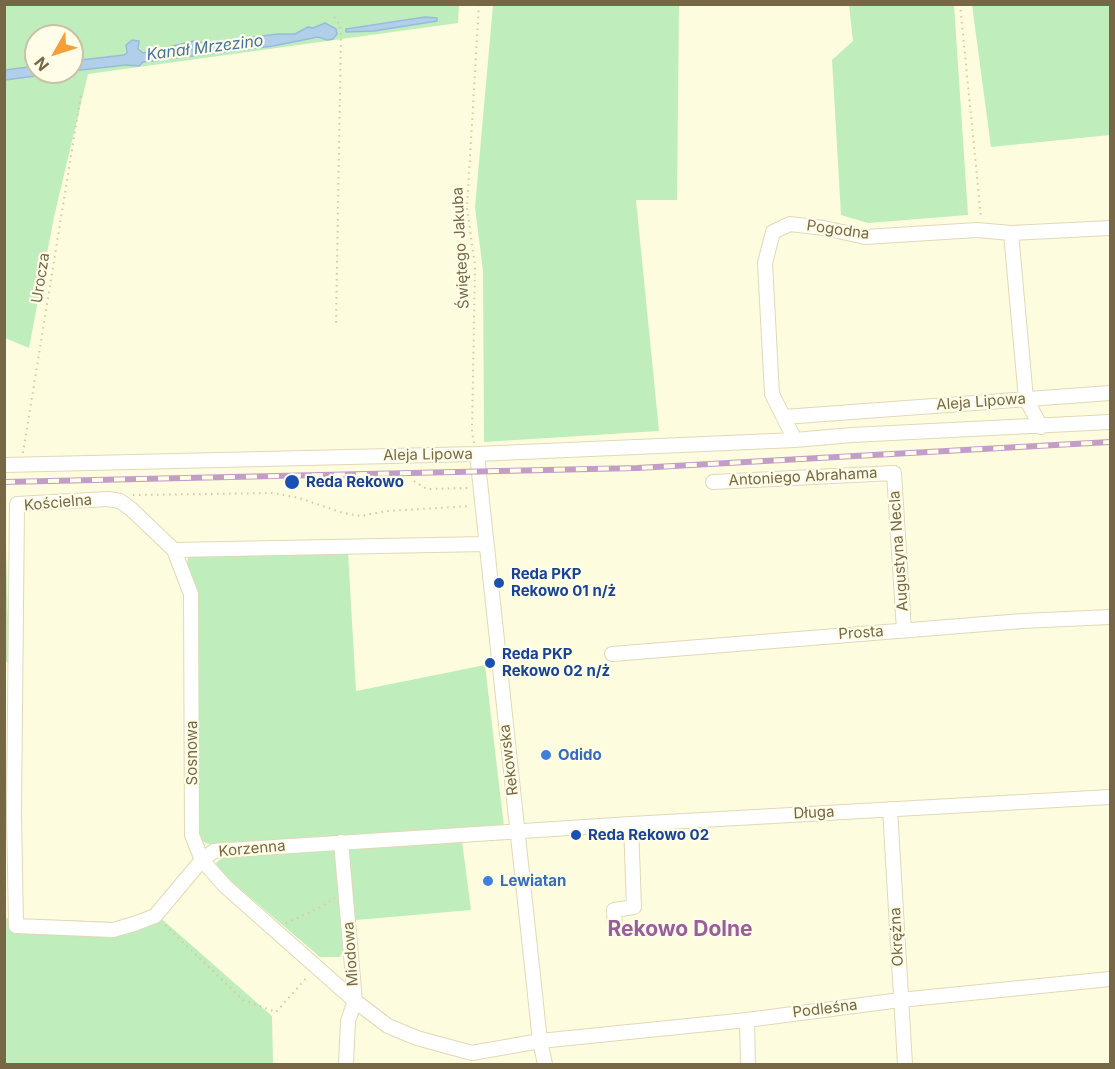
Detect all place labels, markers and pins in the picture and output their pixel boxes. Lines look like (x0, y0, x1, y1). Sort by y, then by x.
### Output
marker: Reda Rekowo (283, 473, 301, 491)
place label: Reda Rekowo (306, 473, 404, 491)
place label: Reda PKP Rekowo 01 n/ż (511, 565, 616, 600)
marker: Reda PKP Rekowo 01 n/ż (492, 576, 506, 590)
place label: Reda PKP Rekowo 02 n/ż (502, 645, 610, 680)
marker: Reda PKP Rekowo 02 n/ż (483, 656, 497, 670)
place label: Odido (558, 746, 602, 764)
marker: Odido (539, 748, 553, 762)
place label: Reda Rekowo 02 (588, 826, 709, 844)
marker: Reda Rekowo 02 (569, 828, 583, 842)
place label: Lewiatan (500, 872, 566, 890)
marker: Lewiatan (481, 874, 495, 888)

